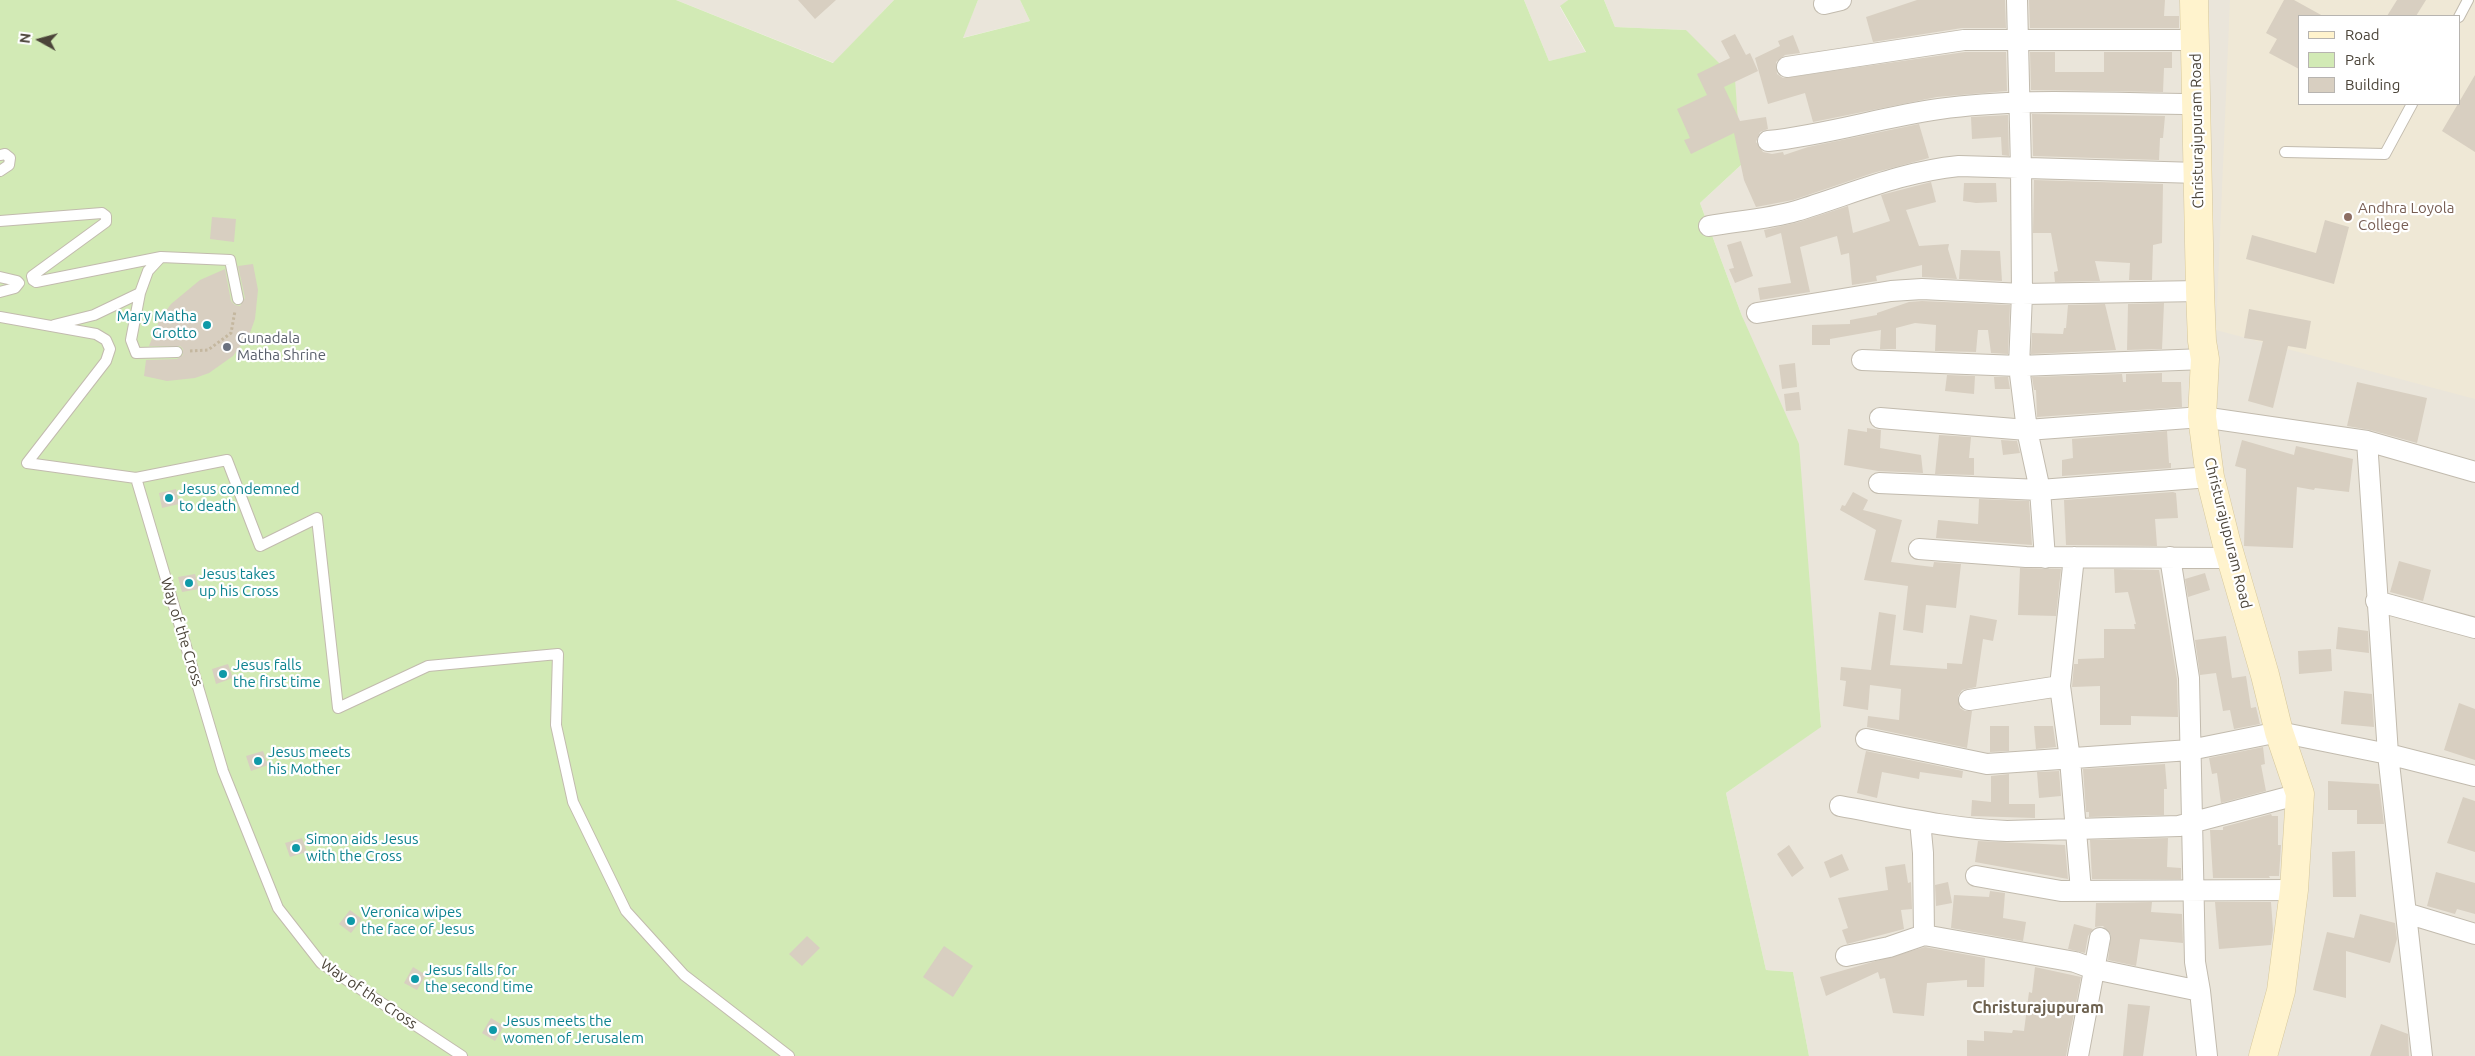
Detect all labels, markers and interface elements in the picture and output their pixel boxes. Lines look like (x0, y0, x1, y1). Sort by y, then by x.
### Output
north arrow (15, 15, 65, 65)
legend (2298, 15, 2460, 105)
text: Road (2345, 26, 2380, 43)
text: N (17, 32, 34, 44)
text: Park (2345, 51, 2375, 68)
street label: Christurajupuram Road (2187, 53, 2207, 209)
text: Building (2345, 76, 2400, 93)
place label: Andhra Loyola College (2358, 199, 2454, 234)
marker: Andhra Loyola College (2342, 211, 2354, 223)
place label: Mary Matha Grotto (117, 307, 197, 342)
marker: Mary Matha Grotto (201, 319, 213, 331)
place label: Gunadala Matha Shrine (237, 329, 326, 364)
marker: Gunadala Matha Shrine (221, 341, 233, 353)
street label: Christurajupuram Road (2200, 455, 2256, 611)
place label: Jesus condemned to death (179, 480, 300, 515)
marker: Jesus condemned to death (163, 492, 175, 504)
place label: Jesus takes up his Cross (199, 565, 279, 600)
street label: Way of the Cross (157, 575, 207, 689)
marker: Jesus takes up his Cross (183, 577, 195, 589)
place label: Jesus falls the first time (233, 656, 321, 691)
marker: Jesus falls the first time (217, 668, 229, 680)
place label: Jesus meets his Mother (268, 743, 351, 778)
marker: Jesus meets his Mother (252, 755, 264, 767)
place label: Simon aids Jesus with the Cross (306, 830, 419, 865)
marker: Simon aids Jesus with the Cross (290, 842, 302, 854)
place label: Veronica wipes the face of Jesus (361, 903, 474, 938)
marker: Veronica wipes the face of Jesus (345, 915, 357, 927)
street label: Way of the Cross (317, 955, 421, 1033)
place label: Jesus falls for the second time (425, 961, 533, 996)
marker: Jesus falls for the second time (409, 973, 421, 985)
district label: Christurajupuram (1972, 998, 2104, 1018)
place label: Jesus meets the women of Jerusalem (503, 1012, 644, 1047)
marker: Jesus meets the women of Jerusalem (487, 1024, 499, 1036)

